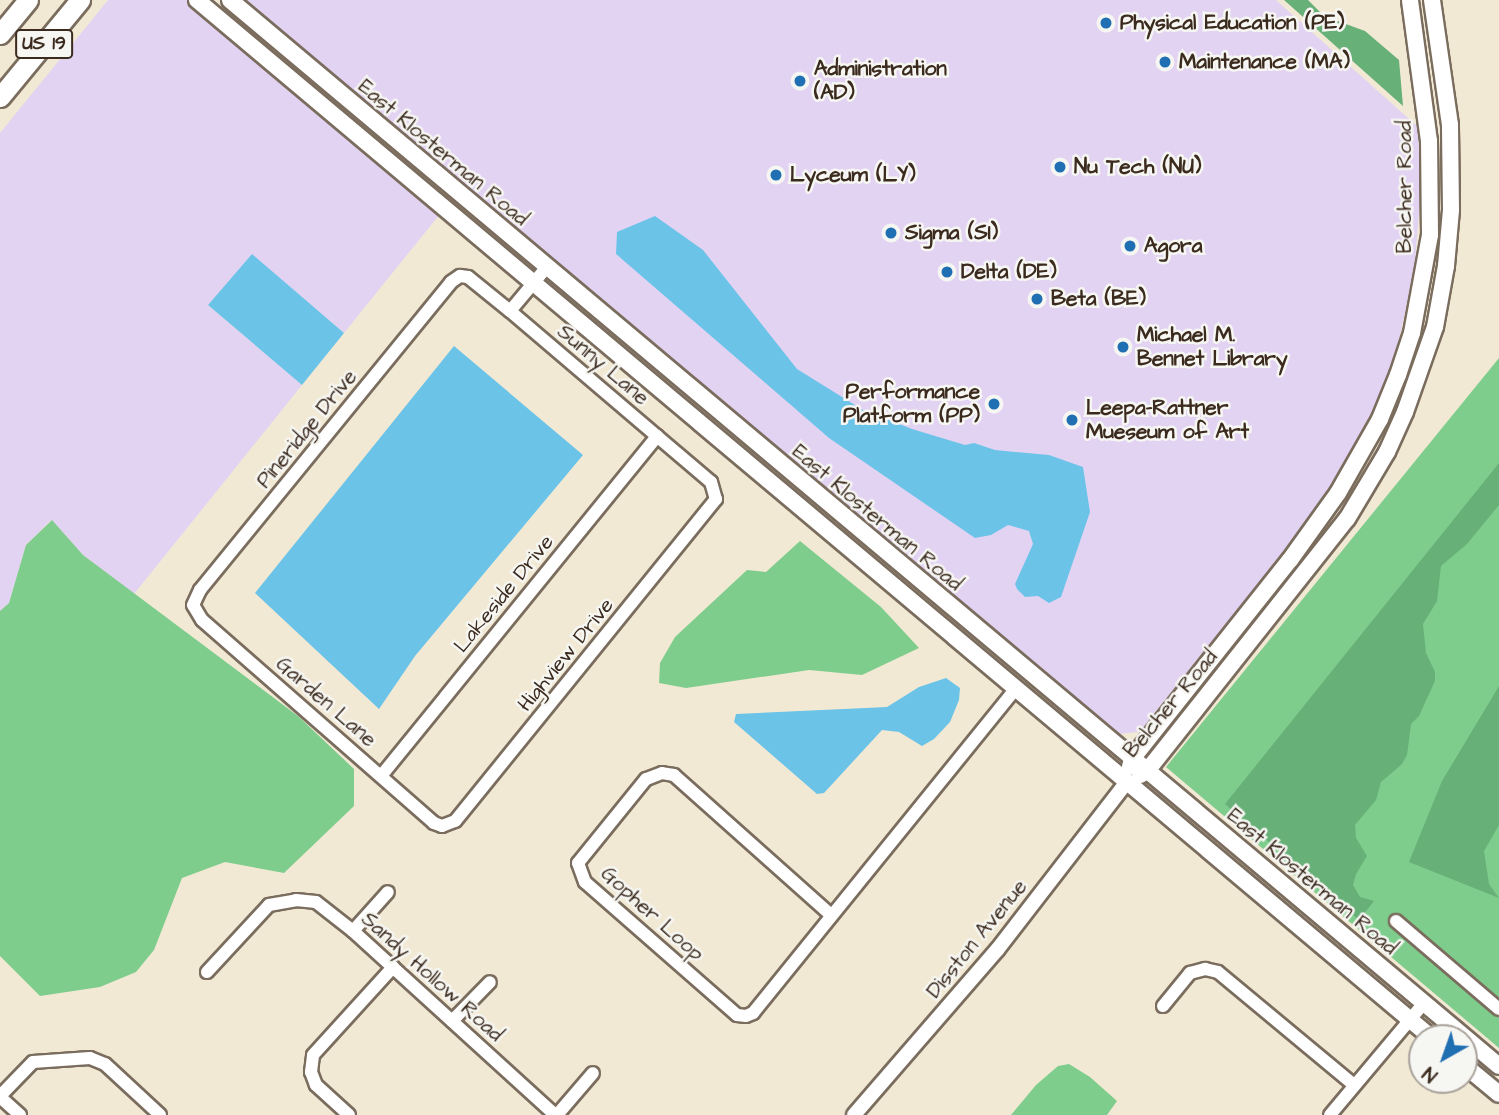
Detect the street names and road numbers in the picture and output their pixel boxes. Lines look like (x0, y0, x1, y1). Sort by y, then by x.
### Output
road number: US 19 (14, 28, 74, 60)
street label: East Klosterman Road (353, 74, 533, 232)
street label: Belcher Road (1392, 121, 1418, 253)
street label: Sunny Lane (552, 319, 654, 411)
street label: Pineridge Drive (252, 365, 362, 493)
street label: East Klosterman Road (787, 439, 967, 597)
street label: Lakeside Drive (449, 530, 559, 658)
street label: Highview Drive (513, 593, 619, 717)
street label: Belcher Road (1119, 645, 1223, 763)
street label: Garden Lane (271, 652, 381, 752)
street label: East Klosterman Road (1222, 803, 1402, 961)
street label: Gopher Loop (595, 861, 709, 967)
street label: Disston Avenue (921, 875, 1033, 1003)
street label: Sandy Hollow Road (356, 907, 508, 1047)

